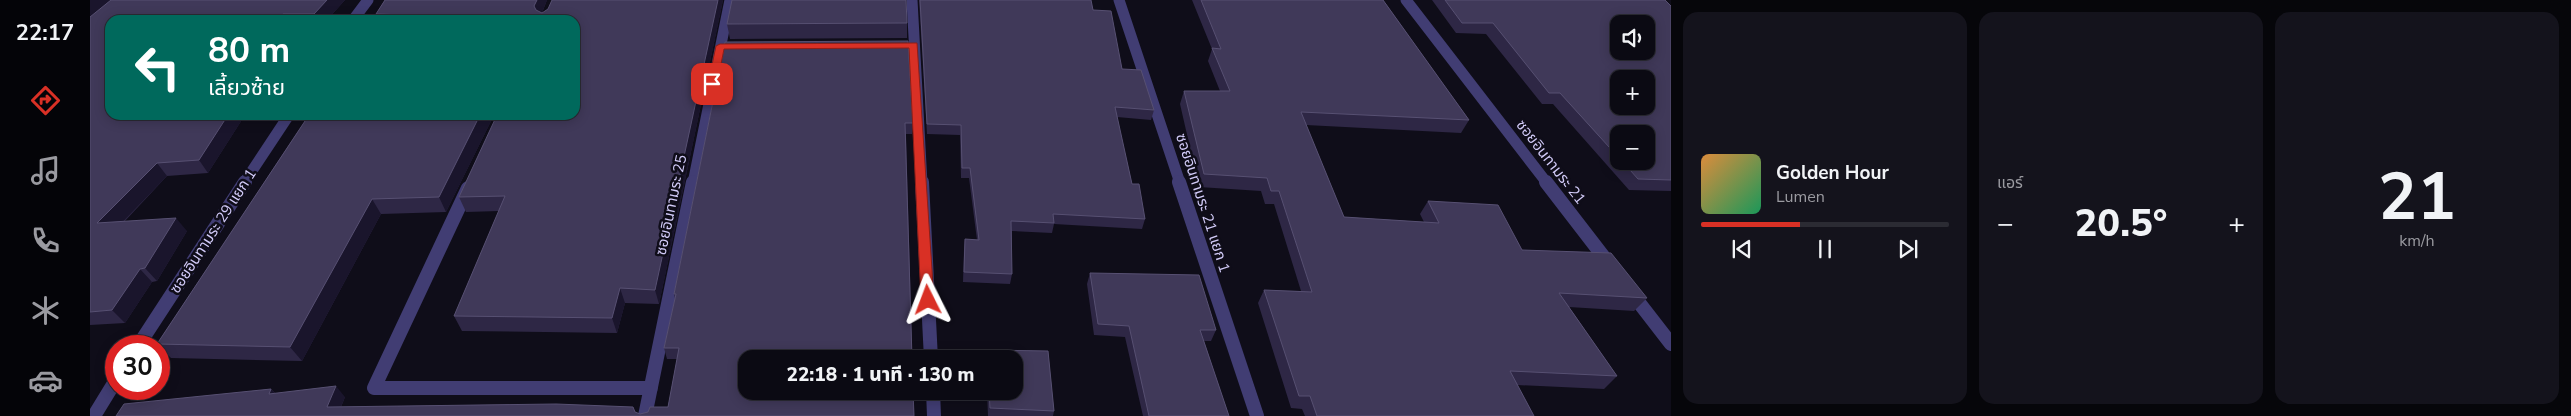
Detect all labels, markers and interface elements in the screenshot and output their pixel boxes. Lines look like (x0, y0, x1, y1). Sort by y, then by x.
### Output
map controls (1610, 15, 1655, 170)
button: sound (1610, 15, 1655, 60)
text: 22:17 (16, 18, 74, 48)
text: 80 m (208, 27, 290, 74)
icon: left (125, 35, 190, 100)
pin (691, 63, 733, 105)
icon: arrive (698, 70, 726, 98)
button: + (1610, 70, 1655, 115)
text: เลี้ยวซ้าย (208, 73, 285, 103)
icon: directions (28, 83, 63, 118)
street label: ซอยอินทามระ 21 (1512, 116, 1590, 208)
button: − (1610, 125, 1655, 170)
street label: ซอยอินทามระ 21 แยก 1 (1171, 131, 1235, 275)
icon: music (28, 153, 63, 188)
street label: ซอยอินทามระ 25 (651, 153, 691, 257)
text: 21 (2378, 153, 2456, 242)
text: Golden Hour (1776, 160, 1889, 186)
street label: ซอยอินทามระ 29 แยก 1 (165, 165, 261, 297)
text: แอร์ (1997, 172, 2023, 194)
text: Lumen (1776, 186, 1825, 208)
text: 20.5° (2075, 198, 2167, 249)
text: − (1997, 205, 2014, 243)
text: + (2228, 205, 2245, 243)
icon: phone (28, 223, 63, 258)
text: km/h (2399, 230, 2435, 252)
icon: previous (1728, 235, 1756, 263)
icon: pause (1811, 235, 1839, 263)
icon: next (1894, 235, 1922, 263)
position arrow (901, 273, 953, 325)
icon: climate (28, 293, 63, 328)
speed limit sign: 30 (105, 335, 170, 400)
text: 22:18 · 1 นาที · 130 m (787, 362, 974, 388)
icon: car (28, 363, 63, 398)

